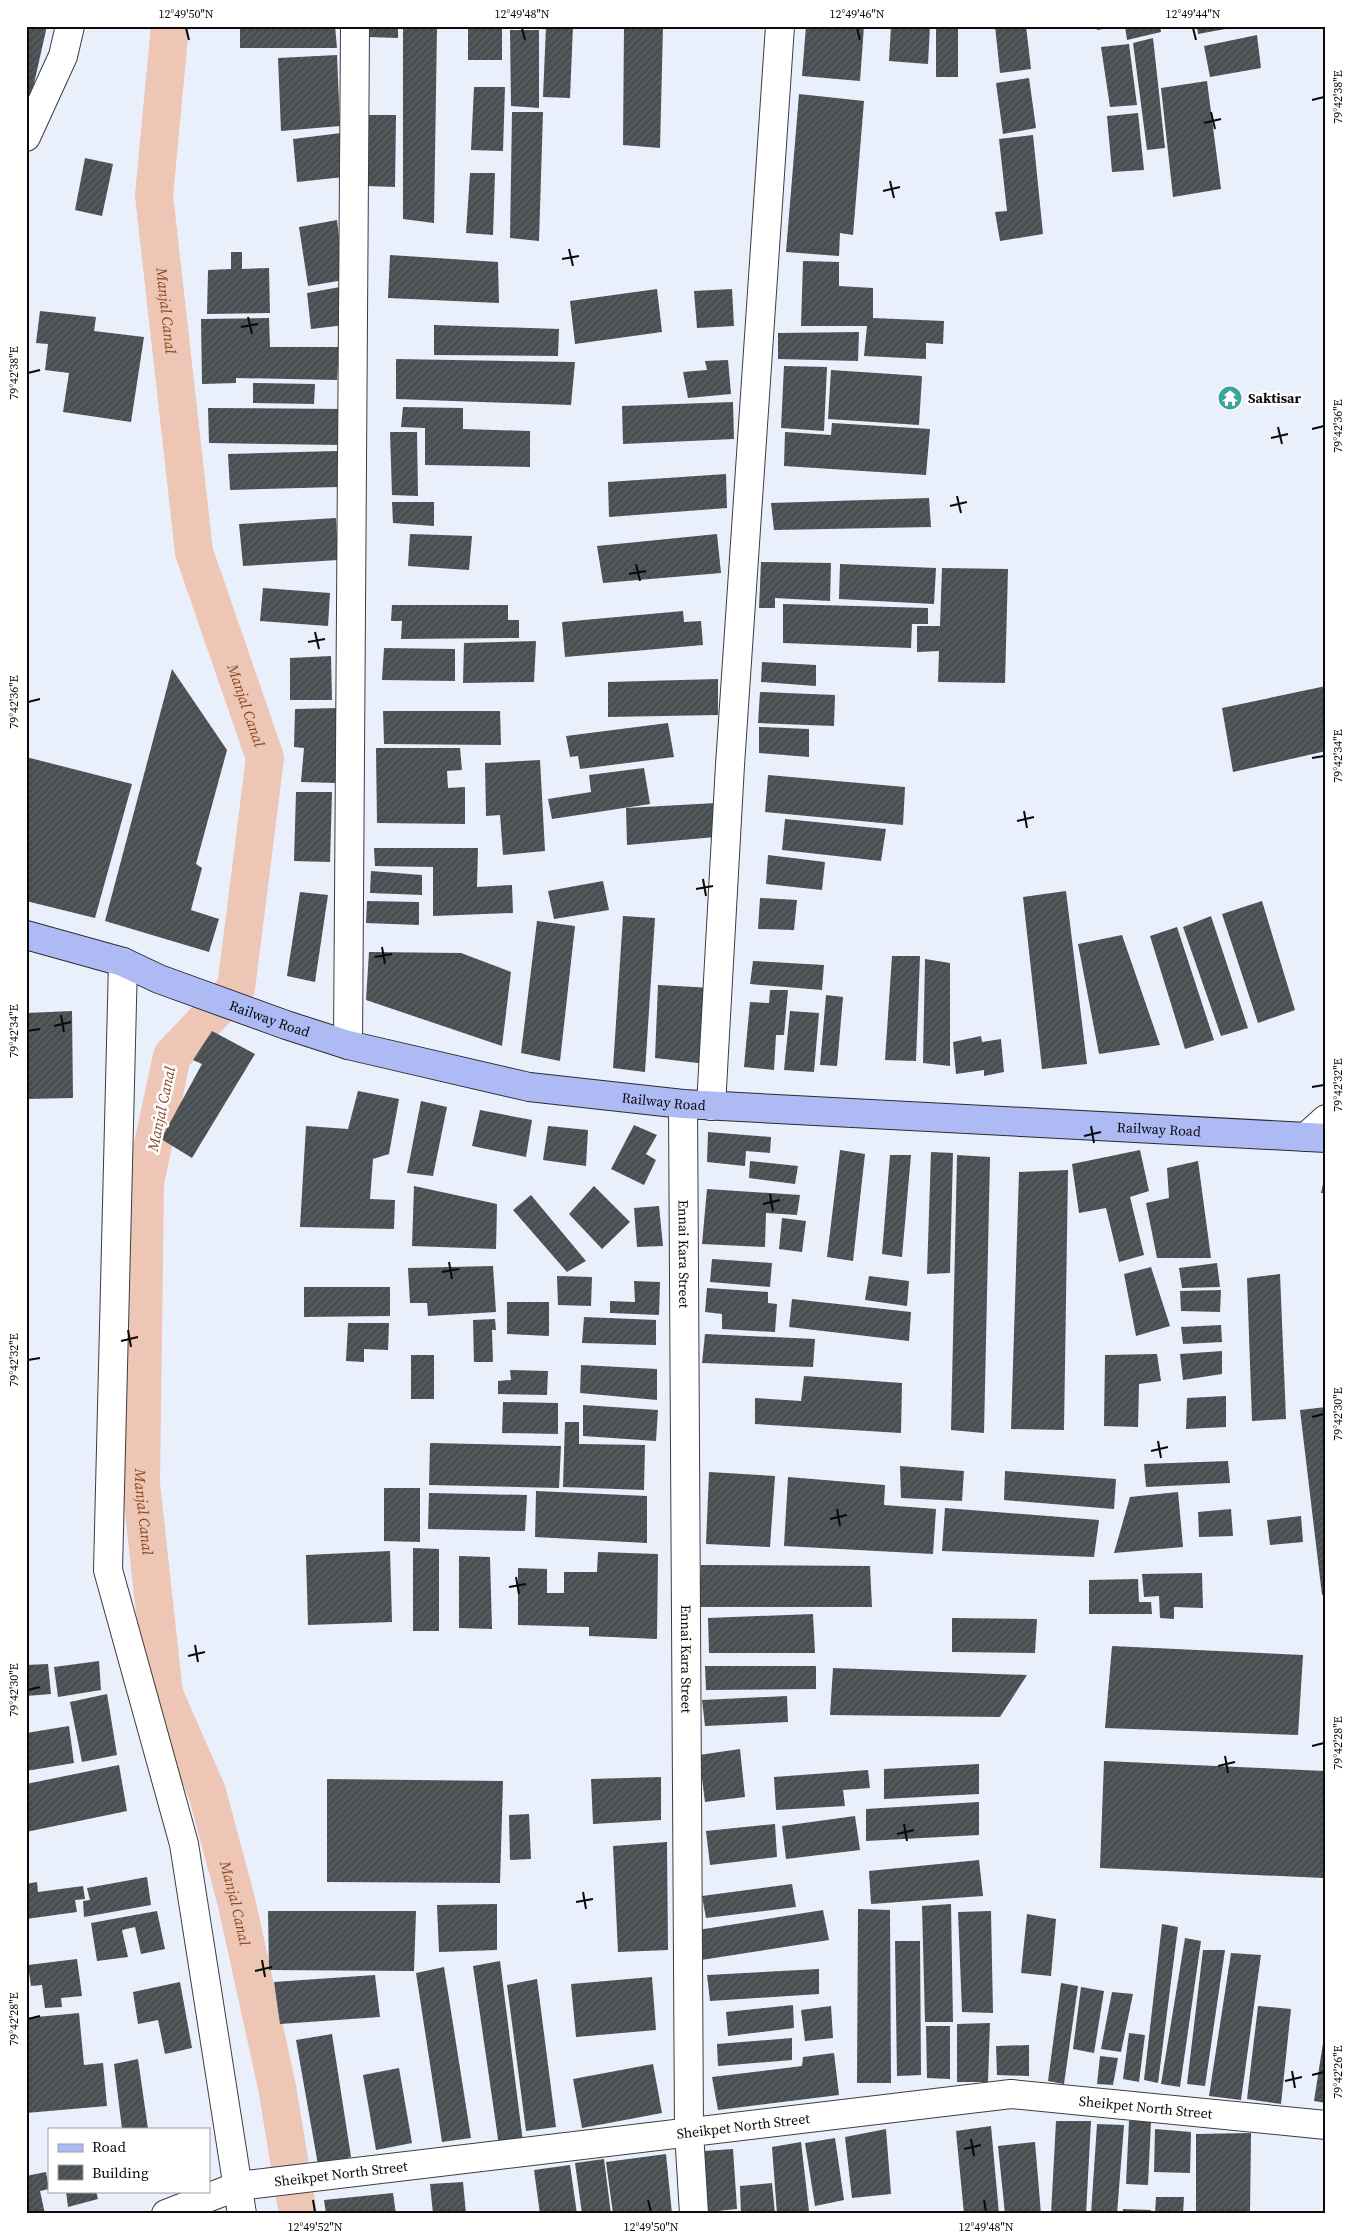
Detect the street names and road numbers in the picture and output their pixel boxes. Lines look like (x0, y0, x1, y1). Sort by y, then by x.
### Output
street label: Railway Road (226, 995, 312, 1042)
street label: Railway Road (621, 1087, 706, 1115)
street label: Railway Road (1116, 1117, 1201, 1141)
street label: Ennai Kara Street (674, 1200, 694, 1309)
street label: Ennai Kara Street (676, 1605, 697, 1714)
street label: Sheikpet North Street (1078, 2091, 1214, 2124)
street label: Sheikpet North Street (675, 2108, 811, 2144)
street label: Sheikpet North Street (273, 2156, 409, 2192)

